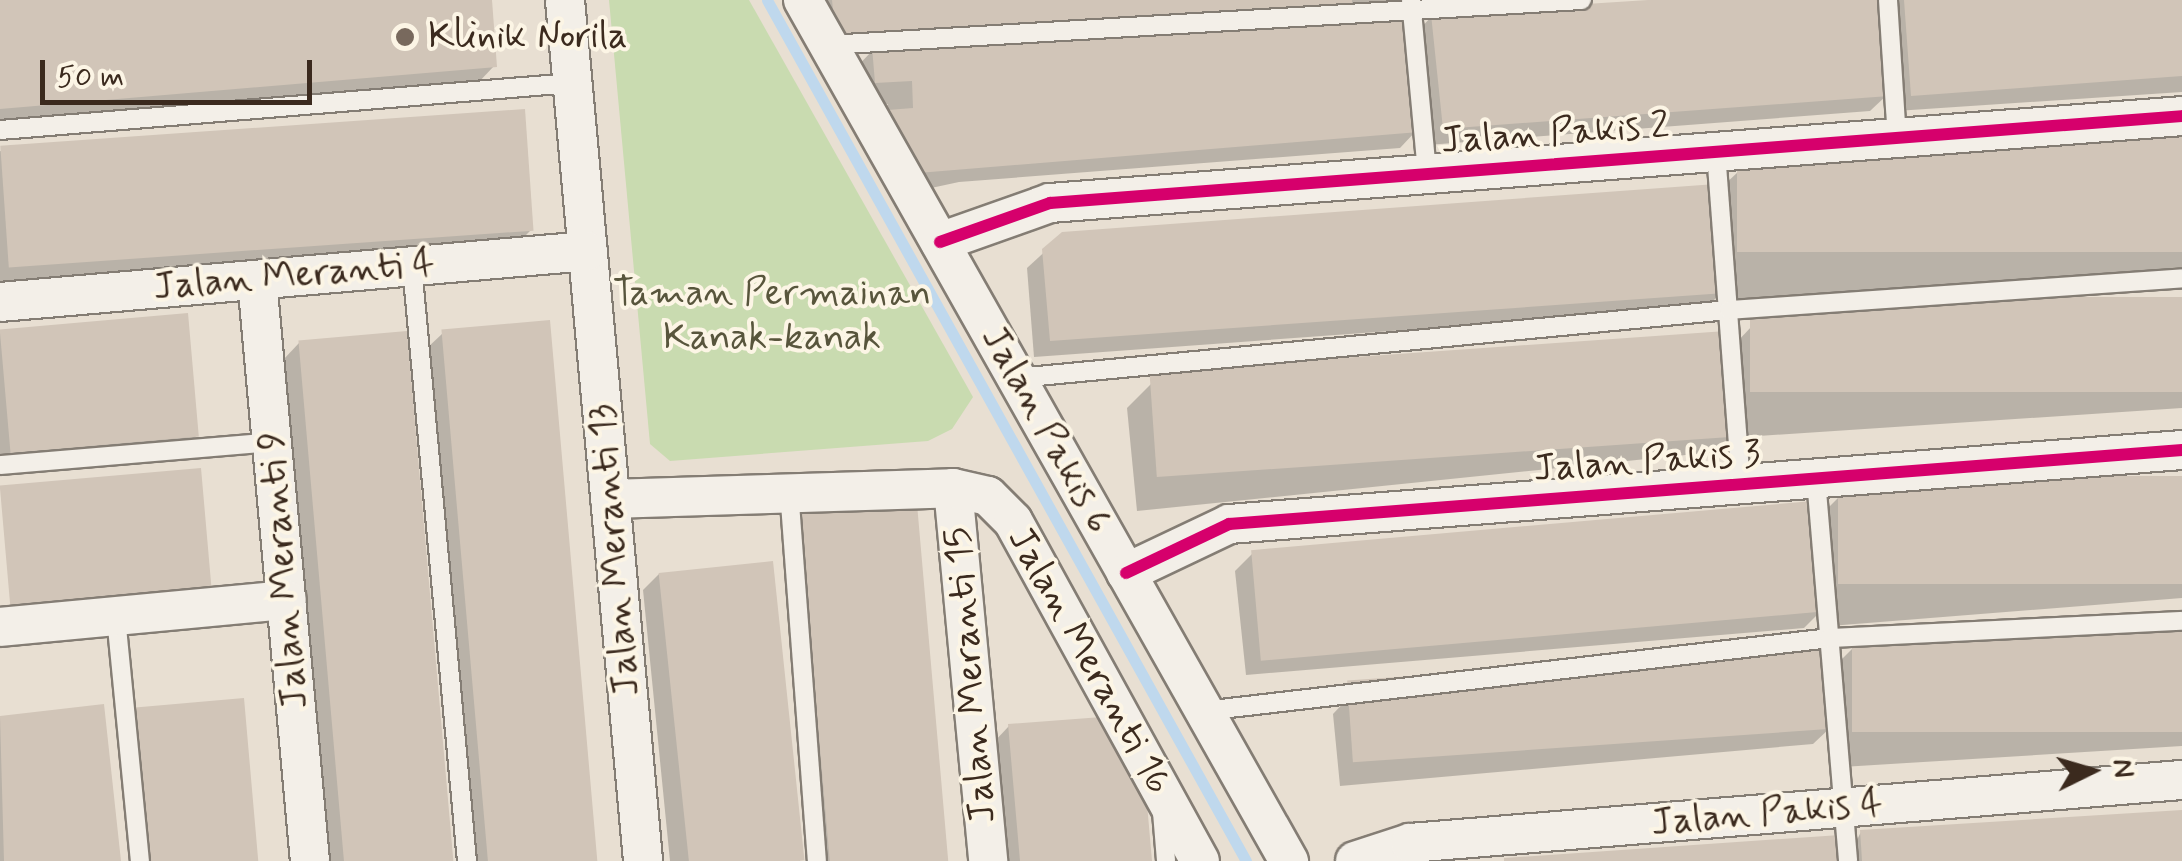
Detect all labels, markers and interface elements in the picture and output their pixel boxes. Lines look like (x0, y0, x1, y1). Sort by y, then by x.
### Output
place label: Klinik Norila (428, 14, 632, 60)
marker: Klinik Norila (392, 24, 418, 50)
scale bar (45, 40, 318, 102)
text: 50 m (57, 58, 124, 97)
street label: Jalan Pakis 2 (1441, 103, 1669, 165)
street label: Jalan Meranti 4 (152, 241, 436, 311)
park label: Taman Permainan Kanak-kanak (615, 271, 929, 360)
street label: Jalan Pakis 6 (971, 320, 1121, 540)
street label: Jalan Meranti 13 (580, 403, 650, 697)
street label: Jalan Meranti 9 (249, 430, 319, 710)
street label: Jalan Pakis 3 (1534, 431, 1760, 493)
street label: Jalan Meranti 16 (997, 520, 1181, 802)
street label: Jalan Meranti 15 (935, 526, 1007, 824)
north arrow (2042, 721, 2142, 821)
text: N (2103, 757, 2142, 779)
street label: Jalan Pakis 4 (1651, 781, 1883, 847)

